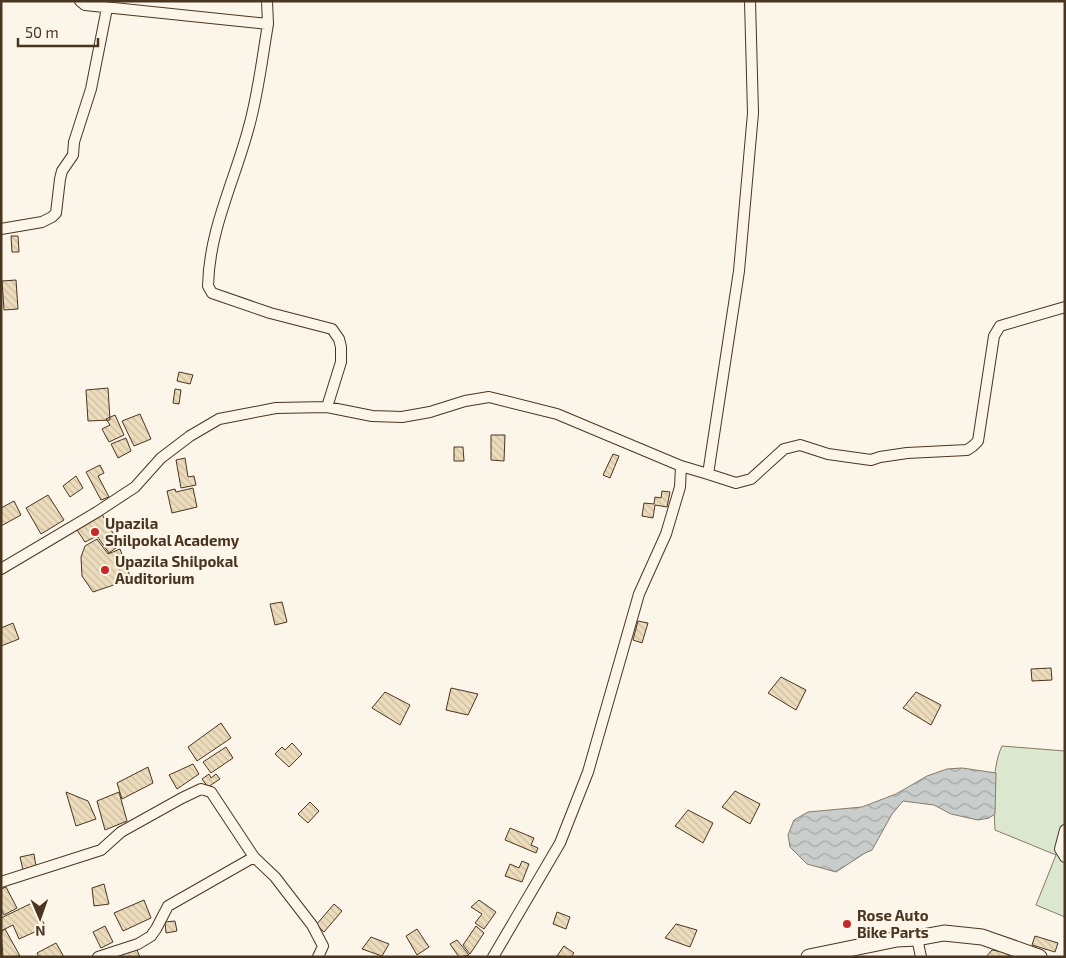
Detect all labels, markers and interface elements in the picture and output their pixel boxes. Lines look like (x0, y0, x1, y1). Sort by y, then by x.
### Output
scale bar (18, 15, 98, 47)
text: 50 m (25, 23, 59, 41)
place label: Upazila Shilpokal Academy (105, 514, 240, 550)
marker: Upazila Shilpokal Academy (89, 526, 101, 538)
place label: Upazila Shilpokal Auditorium (115, 552, 238, 587)
marker: Upazila Shilpokal Auditorium (99, 564, 111, 576)
north arrow (15, 893, 65, 943)
place label: Rose Auto Bike Parts (857, 906, 929, 941)
marker: Rose Auto Bike Parts (841, 918, 853, 930)
text: N (35, 923, 46, 940)

